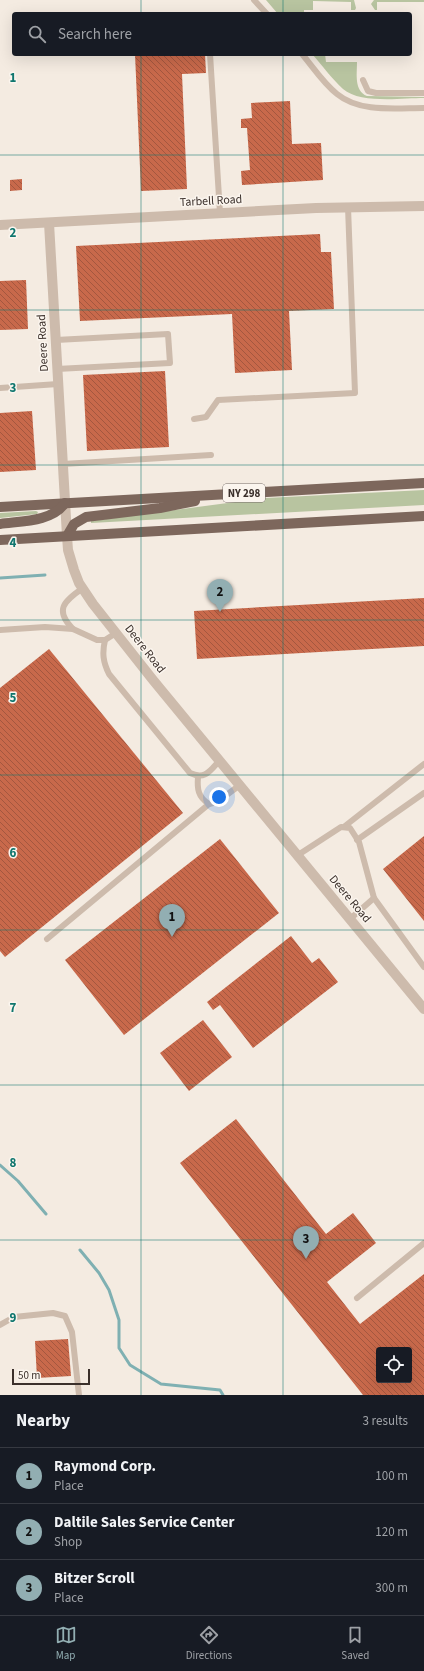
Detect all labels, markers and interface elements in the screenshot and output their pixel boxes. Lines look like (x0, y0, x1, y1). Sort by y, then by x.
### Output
search box (12, 12, 412, 56)
icon: search (26, 23, 48, 45)
text: Search here (58, 24, 132, 45)
text: 1 (10, 69, 17, 87)
street label: Tarbell Road (179, 191, 243, 211)
text: 2 (10, 224, 17, 242)
street label: Deere Road (33, 314, 53, 372)
text: 3 (10, 379, 17, 397)
road number: NY 298 (223, 484, 265, 502)
text: 4 (10, 534, 17, 552)
pin: 2 (207, 579, 233, 612)
street label: Deere Road (121, 621, 169, 677)
text: 5 (10, 689, 17, 707)
your location (209, 787, 229, 807)
text: 6 (10, 844, 17, 862)
street label: Deere Road (325, 872, 375, 926)
pin: 1 (159, 904, 185, 937)
text: 7 (10, 999, 17, 1017)
text: 8 (10, 1154, 17, 1172)
pin: 3 (293, 1226, 319, 1259)
text: 9 (10, 1309, 17, 1327)
map controls (376, 1347, 412, 1383)
button: locate (376, 1347, 412, 1383)
scale bar (12, 1367, 90, 1386)
text: 50 m (18, 1368, 40, 1383)
text: Nearby (16, 1409, 70, 1433)
text: 3 results (363, 1412, 408, 1430)
text: Raymond Corp. (54, 1456, 156, 1477)
text: 1 (26, 1467, 32, 1485)
text: 100 m (375, 1467, 408, 1485)
text: Place (54, 1477, 83, 1495)
text: Daltile Sales Service Center (54, 1512, 234, 1533)
text: 2 (26, 1523, 32, 1541)
text: 120 m (375, 1523, 408, 1541)
text: Shop (54, 1533, 82, 1551)
text: Bitzer Scroll (54, 1568, 135, 1589)
text: 3 (26, 1579, 32, 1597)
text: 300 m (375, 1579, 408, 1597)
text: Place (54, 1589, 83, 1607)
tab: Map (55, 1624, 77, 1663)
tab: Directions (186, 1624, 232, 1663)
tab: Saved (341, 1624, 369, 1663)

